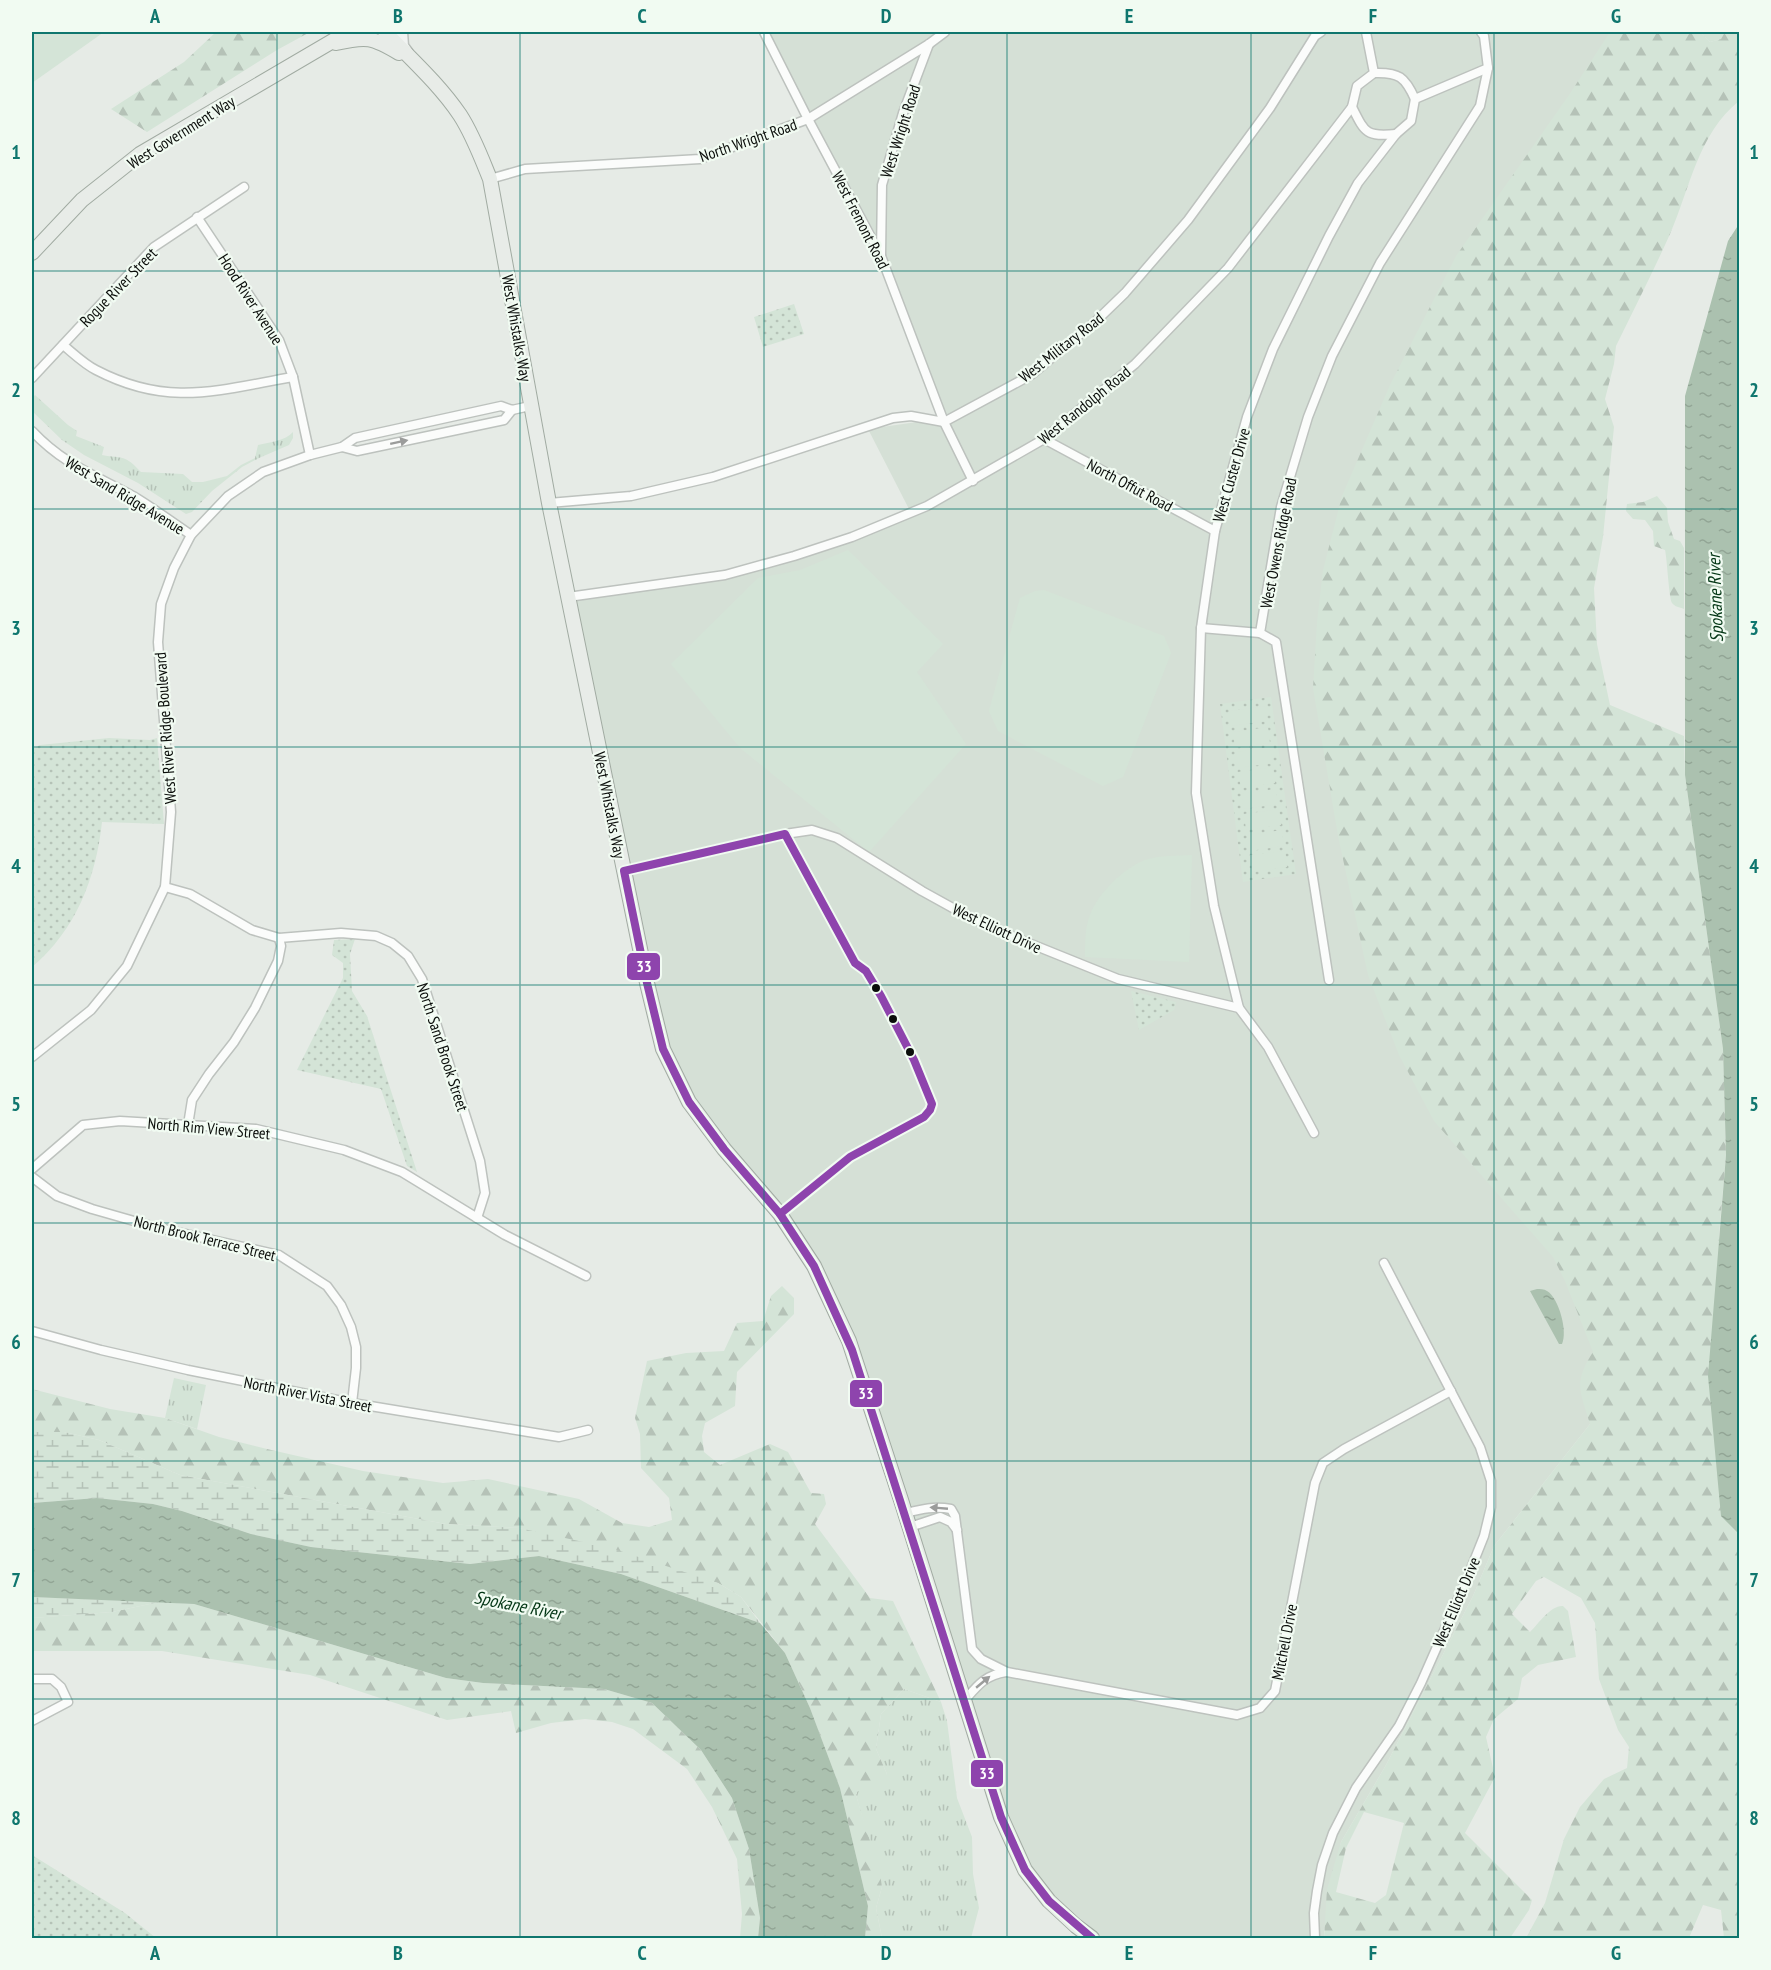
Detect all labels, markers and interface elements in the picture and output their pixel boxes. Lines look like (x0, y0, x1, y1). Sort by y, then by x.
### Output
text: A (149, 3, 161, 29)
text: B (393, 3, 403, 29)
text: C (637, 3, 647, 29)
text: D (881, 3, 892, 29)
text: E (1125, 3, 1133, 29)
text: F (1369, 3, 1377, 29)
text: G (1611, 3, 1621, 29)
street label: West Wright Road (876, 82, 924, 180)
street label: West Government Way (124, 91, 238, 173)
street label: North Wright Road (697, 114, 800, 166)
text: 1 (11, 139, 21, 165)
text: 1 (1749, 139, 1759, 165)
street label: West Fremont Road (828, 168, 894, 272)
street label: Rogue River Street (75, 243, 161, 331)
street label: Hood River Avenue (214, 250, 288, 348)
street label: West Whistalks Way (498, 273, 536, 383)
street label: West Military Road (1015, 308, 1108, 386)
street label: West Randolph Road (1034, 362, 1134, 448)
text: 2 (11, 377, 21, 403)
text: 2 (1749, 377, 1759, 403)
street label: West Custer Drive (1208, 426, 1254, 524)
one-way arrow (390, 437, 408, 447)
street label: West Sand Ridge Avenue (62, 452, 188, 538)
street label: North Offut Road (1084, 454, 1176, 516)
street label: West Owens Ridge Road (1256, 476, 1300, 610)
water label: Spokane River (1702, 550, 1728, 643)
text: 3 (11, 615, 21, 641)
text: 3 (1749, 615, 1759, 641)
street label: West River Ridge Boulevard (150, 651, 180, 805)
street label: West Whistalks Way (590, 750, 630, 860)
text: 4 (11, 853, 21, 879)
text: 4 (1749, 853, 1759, 879)
street label: West Elliott Drive (949, 899, 1045, 957)
line badge: 33 (626, 952, 661, 981)
text: 33 (636, 956, 652, 976)
street label: North Sand Brook Street (413, 980, 473, 1114)
unlabelled marker (870, 982, 882, 994)
unlabelled marker (887, 1013, 899, 1025)
unlabelled marker (904, 1046, 916, 1058)
text: 5 (11, 1091, 21, 1117)
text: 5 (1749, 1091, 1759, 1117)
street label: North Rim View Street (147, 1113, 272, 1143)
street label: North Brook Terrace Street (132, 1211, 279, 1265)
text: 6 (11, 1329, 21, 1355)
text: 6 (1749, 1329, 1759, 1355)
street label: North River Vista Street (242, 1372, 374, 1416)
line badge: 33 (849, 1379, 883, 1408)
text: 33 (858, 1383, 874, 1403)
one-way arrow (929, 1503, 948, 1513)
street label: West Elliott Drive (1428, 1554, 1484, 1650)
text: 7 (11, 1567, 21, 1593)
text: 7 (1749, 1567, 1759, 1593)
water label: Spokane River (472, 1585, 567, 1625)
street label: Mitchell Drive (1267, 1602, 1301, 1682)
one-way arrow (975, 1676, 990, 1689)
line badge: 33 (970, 1759, 1004, 1788)
text: 33 (979, 1763, 995, 1783)
text: 8 (11, 1805, 21, 1831)
text: 8 (1749, 1805, 1759, 1831)
text: A (149, 1940, 161, 1966)
text: B (393, 1940, 403, 1966)
text: C (637, 1940, 647, 1966)
text: D (881, 1940, 892, 1966)
text: E (1125, 1940, 1133, 1966)
text: F (1369, 1940, 1377, 1966)
text: G (1611, 1940, 1621, 1966)

